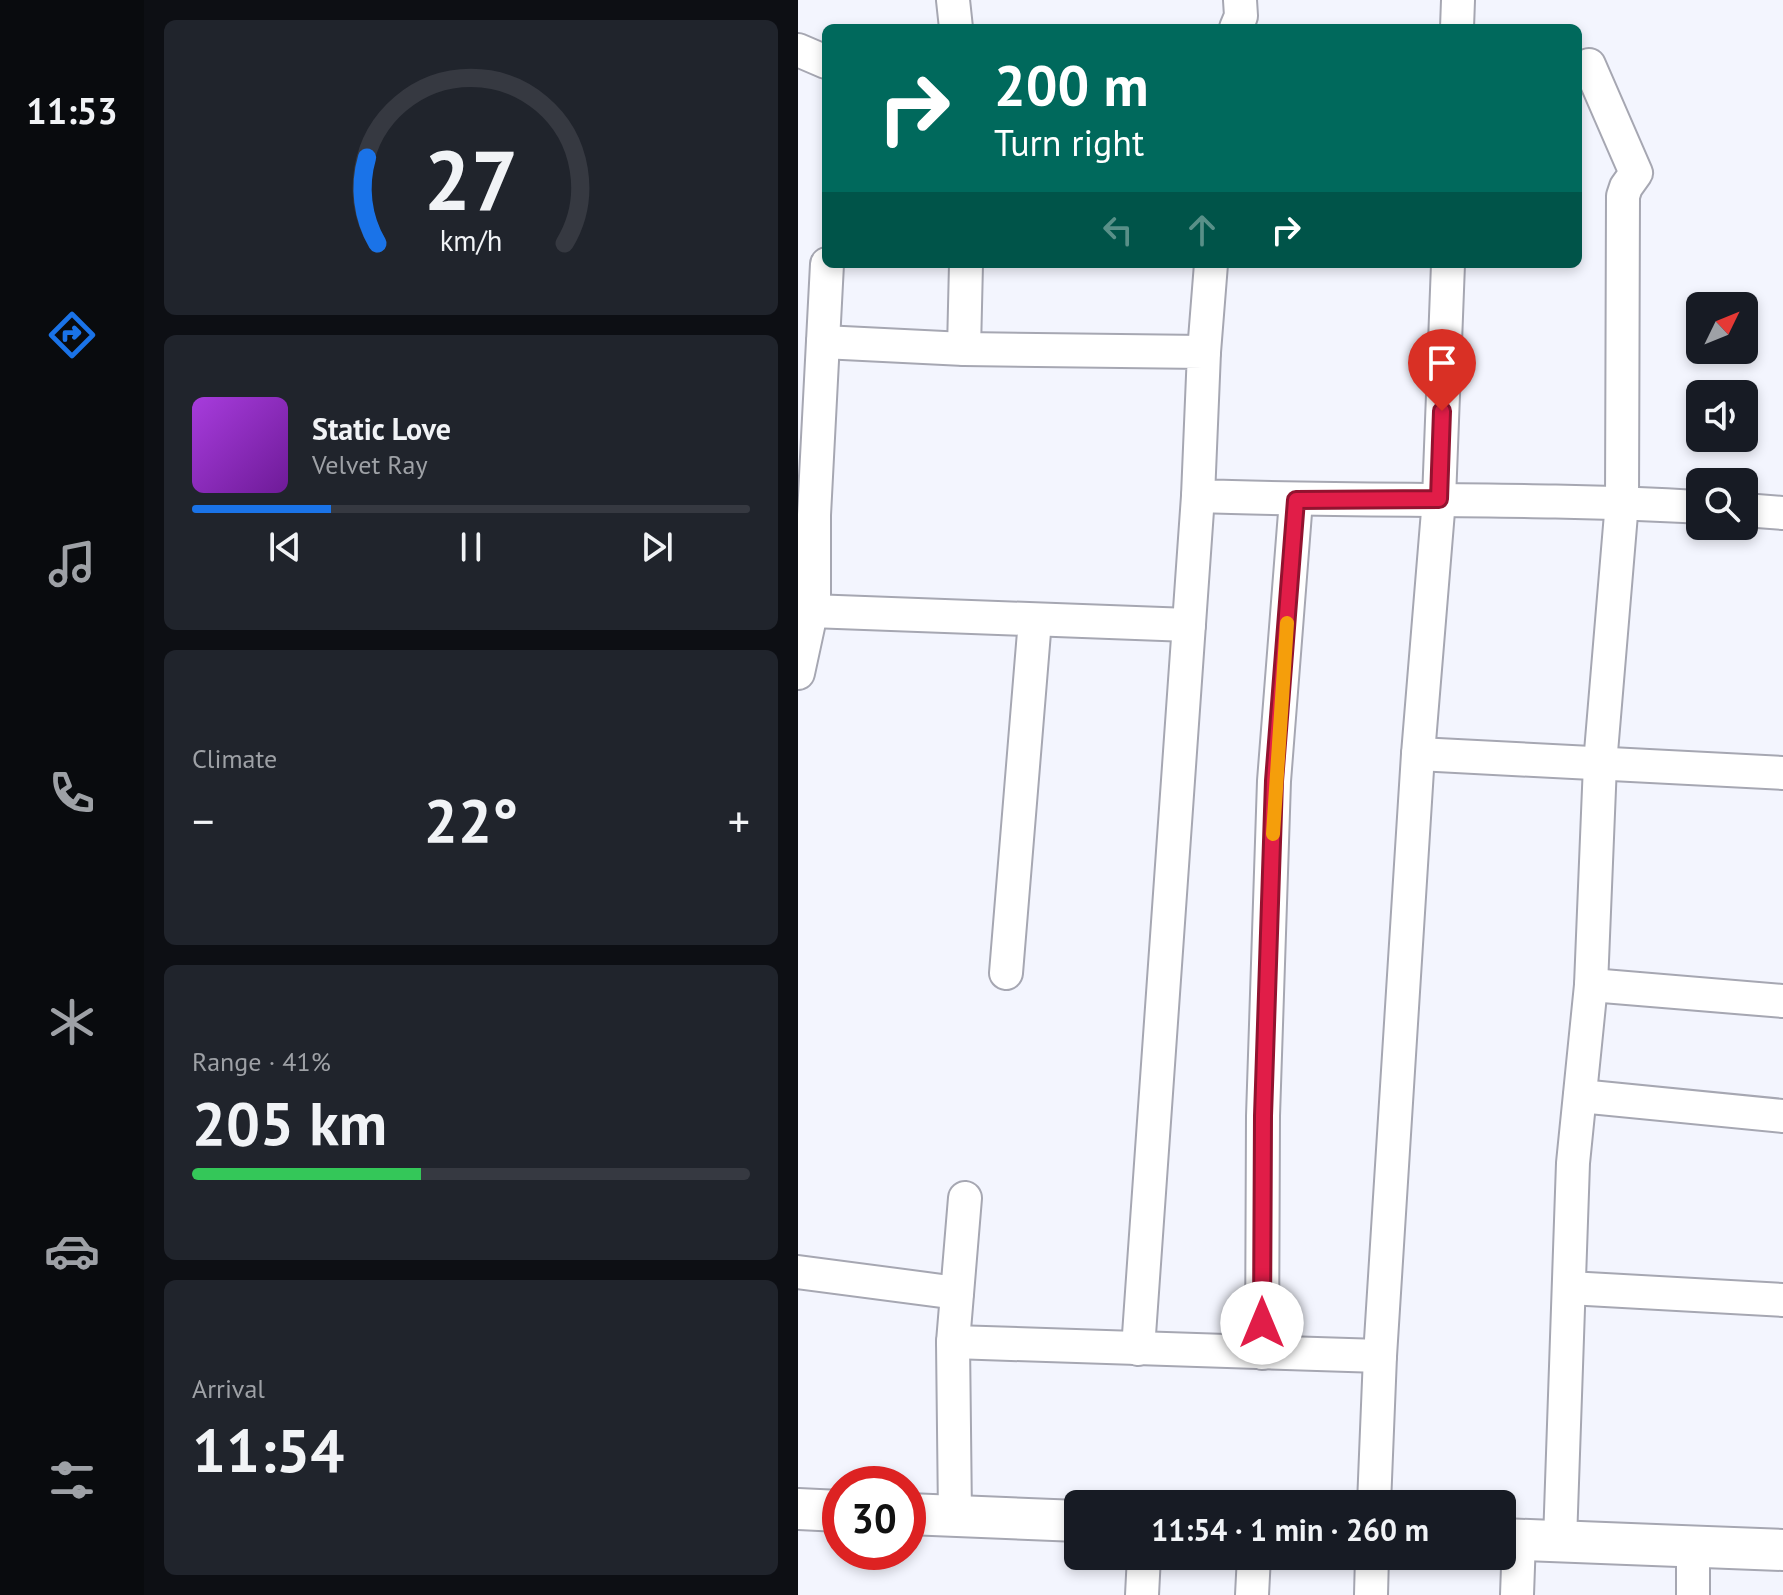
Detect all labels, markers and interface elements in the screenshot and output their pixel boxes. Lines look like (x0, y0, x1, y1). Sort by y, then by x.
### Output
text: 200 m (994, 49, 1149, 121)
icon: right (862, 56, 966, 160)
text: 11:53 (26, 87, 118, 134)
text: Turn right (994, 119, 1144, 166)
text: 27 (424, 124, 518, 232)
icon: left (1096, 208, 1140, 252)
icon: ahead (1180, 208, 1224, 252)
icon: right (1264, 208, 1308, 252)
text: km/h (440, 222, 502, 259)
north arrow (1686, 292, 1758, 364)
map controls (1686, 292, 1758, 540)
icon: directions (44, 307, 100, 363)
pin (1408, 329, 1476, 411)
icon: arrive (1420, 341, 1464, 385)
button: sound (1686, 380, 1758, 452)
text: Static Love (312, 409, 451, 448)
text: Velvet Ray (312, 448, 428, 481)
button: search (1686, 468, 1758, 540)
icon: previous (263, 525, 307, 569)
icon: pause (449, 525, 493, 569)
icon: next (635, 525, 679, 569)
icon: music (44, 536, 100, 592)
text: Climate (192, 742, 277, 775)
icon: phone (44, 765, 100, 821)
text: 22° (424, 781, 518, 859)
text: − (192, 792, 214, 849)
text: + (728, 792, 750, 849)
icon: climate (44, 994, 100, 1050)
text: Range · 41% (192, 1045, 331, 1078)
text: 205 km (192, 1084, 387, 1162)
icon: car (44, 1223, 100, 1279)
position arrow (1220, 1281, 1304, 1365)
text: Arrival (192, 1372, 265, 1405)
text: 11:54 (192, 1411, 344, 1489)
icon: filters (44, 1452, 100, 1508)
speed limit sign: 30 (822, 1466, 926, 1570)
text: 11:54 · 1 min · 260 m (1151, 1510, 1429, 1549)

